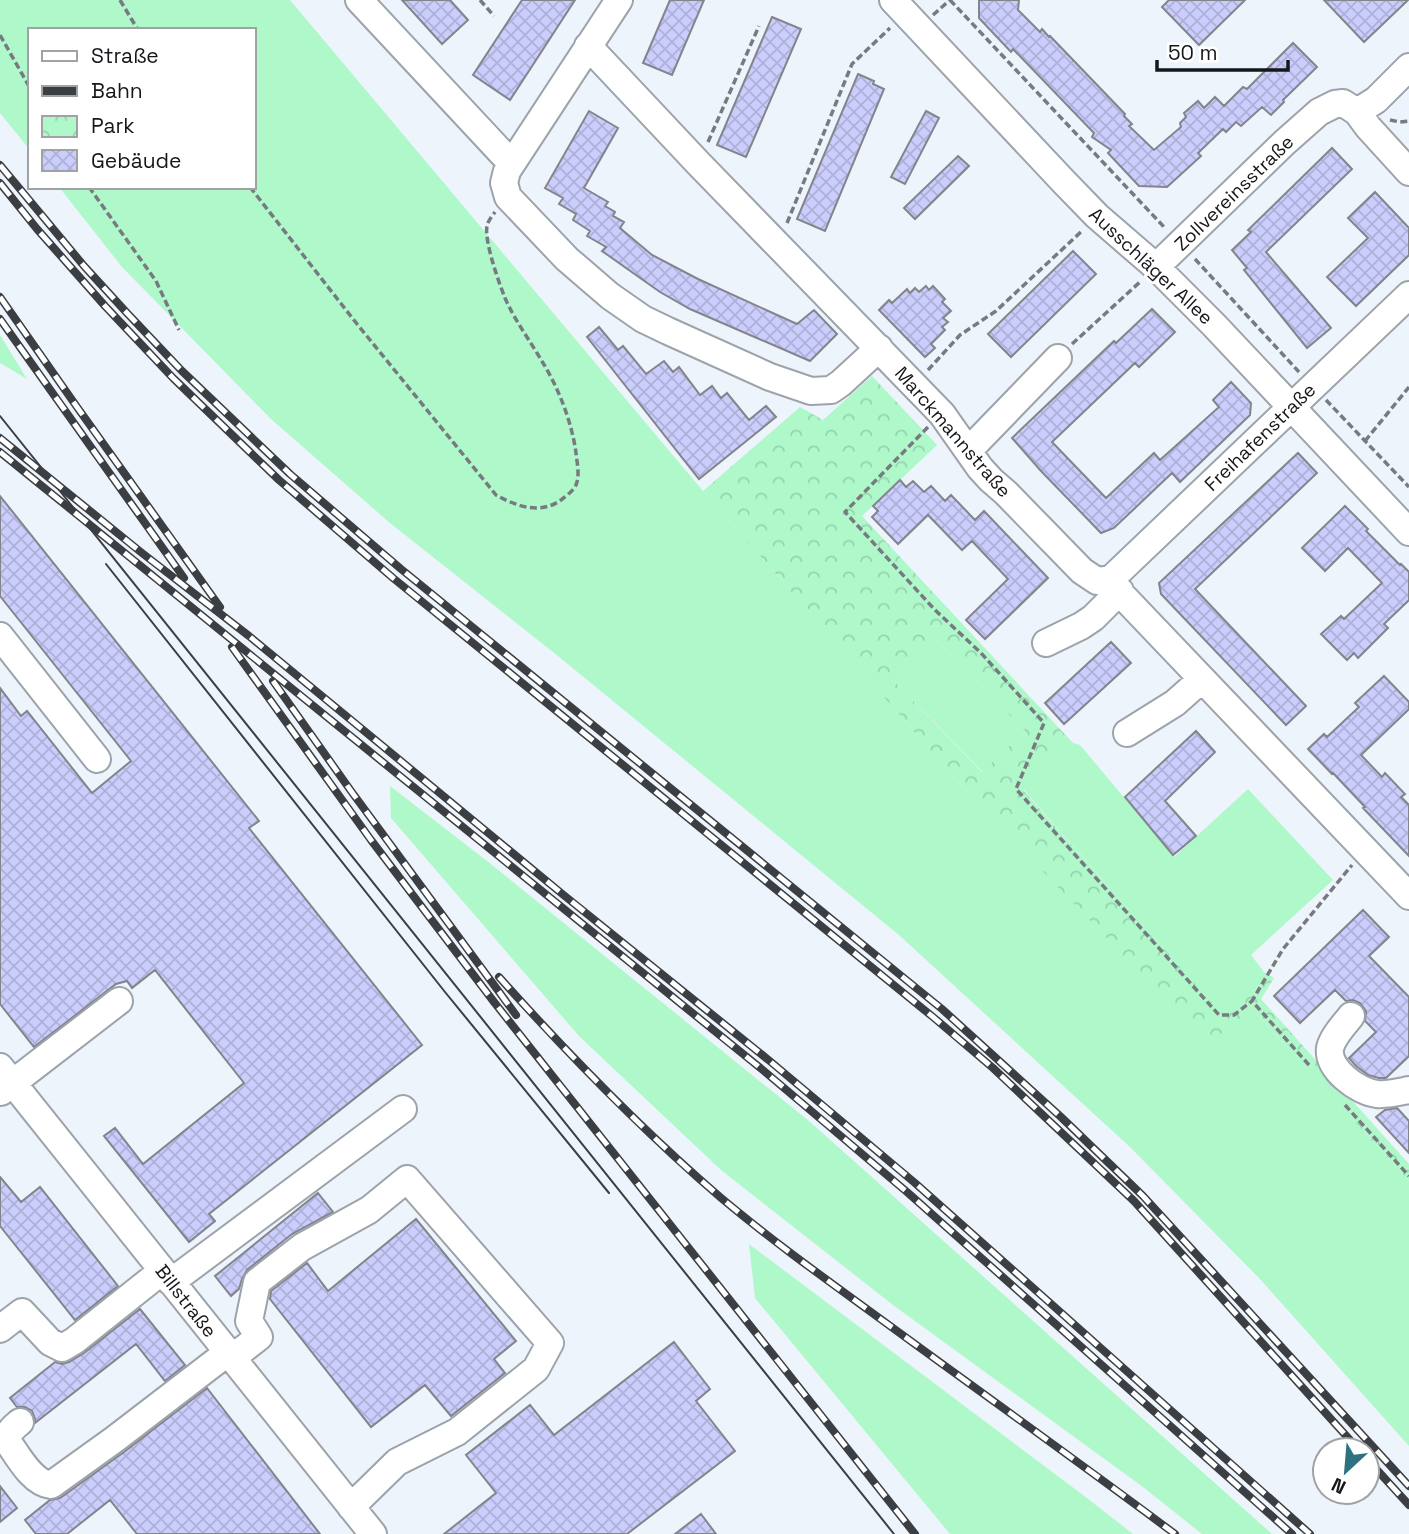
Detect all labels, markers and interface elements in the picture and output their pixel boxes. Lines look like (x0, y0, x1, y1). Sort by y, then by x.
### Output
legend (28, 28, 256, 189)
scale bar (1157, 28, 1288, 72)
text: 50 m (1168, 39, 1218, 66)
text: Straße (91, 42, 159, 69)
text: Bahn (91, 77, 143, 104)
text: Park (91, 112, 135, 139)
street label: Zollvereinsstraße (1169, 130, 1299, 256)
text: Gebäude (91, 147, 181, 174)
street label: Ausschläger Allee (1084, 202, 1218, 330)
street label: Marckmannstraße (889, 361, 1017, 503)
street label: Freihafenstraße (1199, 378, 1321, 496)
street label: Billstraße (150, 1259, 222, 1343)
north arrow (1311, 1436, 1381, 1506)
text: N (1328, 1472, 1350, 1500)

